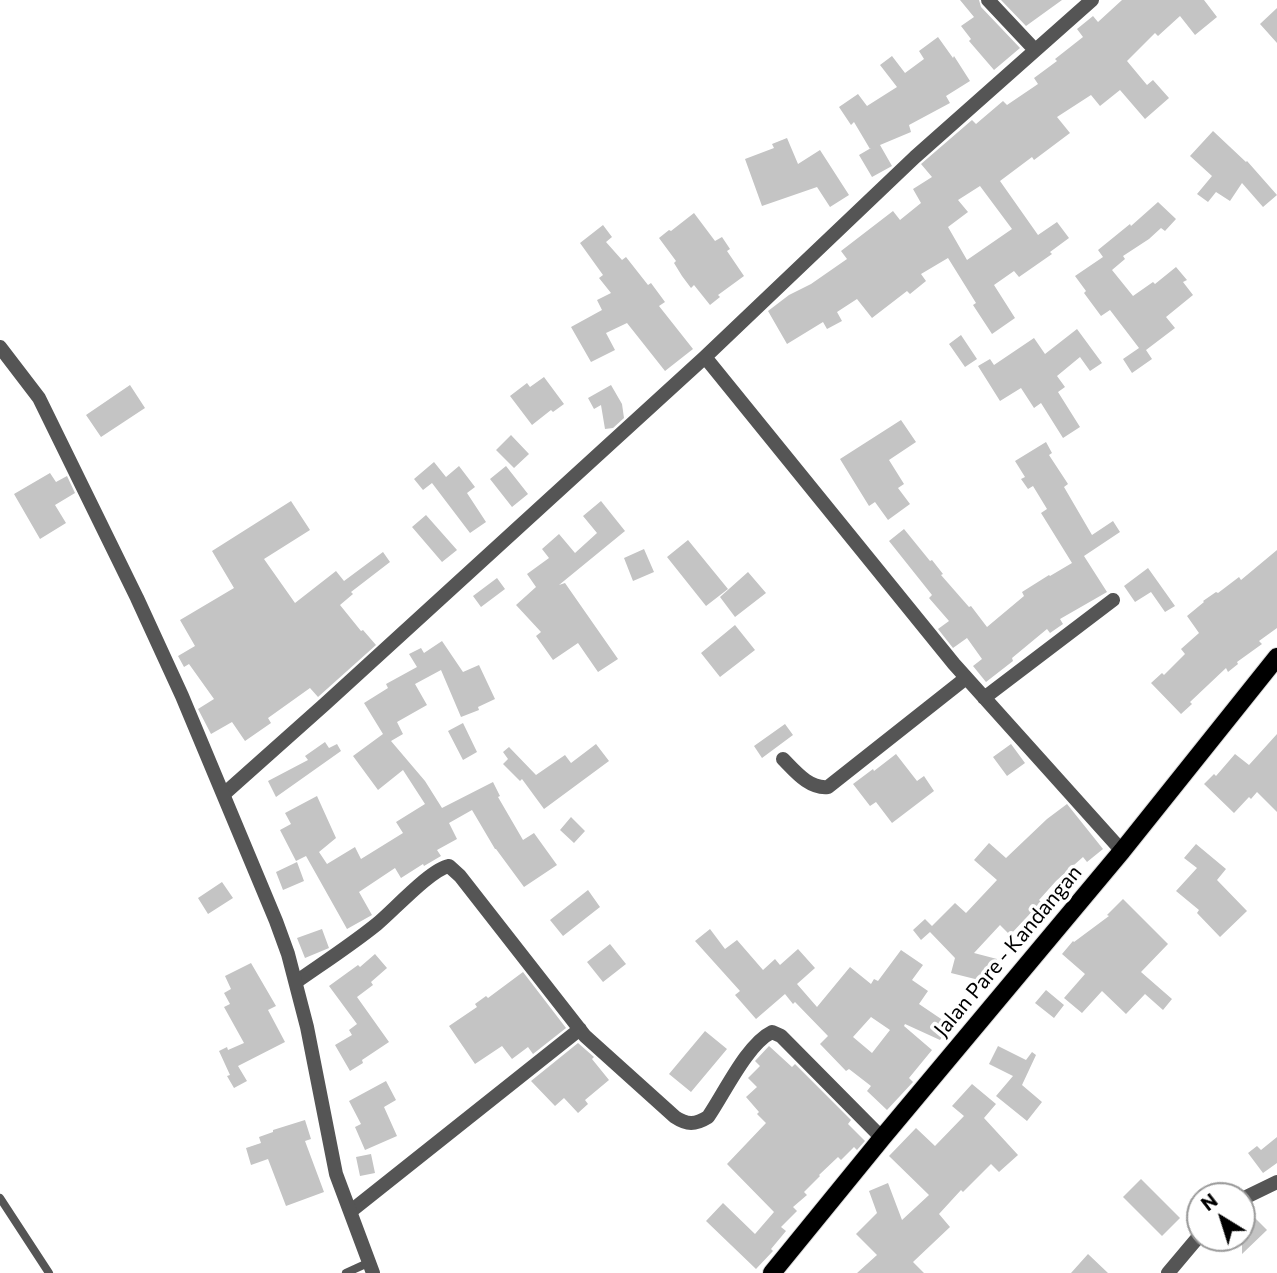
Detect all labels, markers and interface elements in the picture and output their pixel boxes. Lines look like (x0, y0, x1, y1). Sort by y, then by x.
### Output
street label: Jalan Pare - Kandangan (929, 860, 1087, 1042)
north arrow (1186, 1182, 1256, 1252)
text: N (1196, 1188, 1222, 1215)

